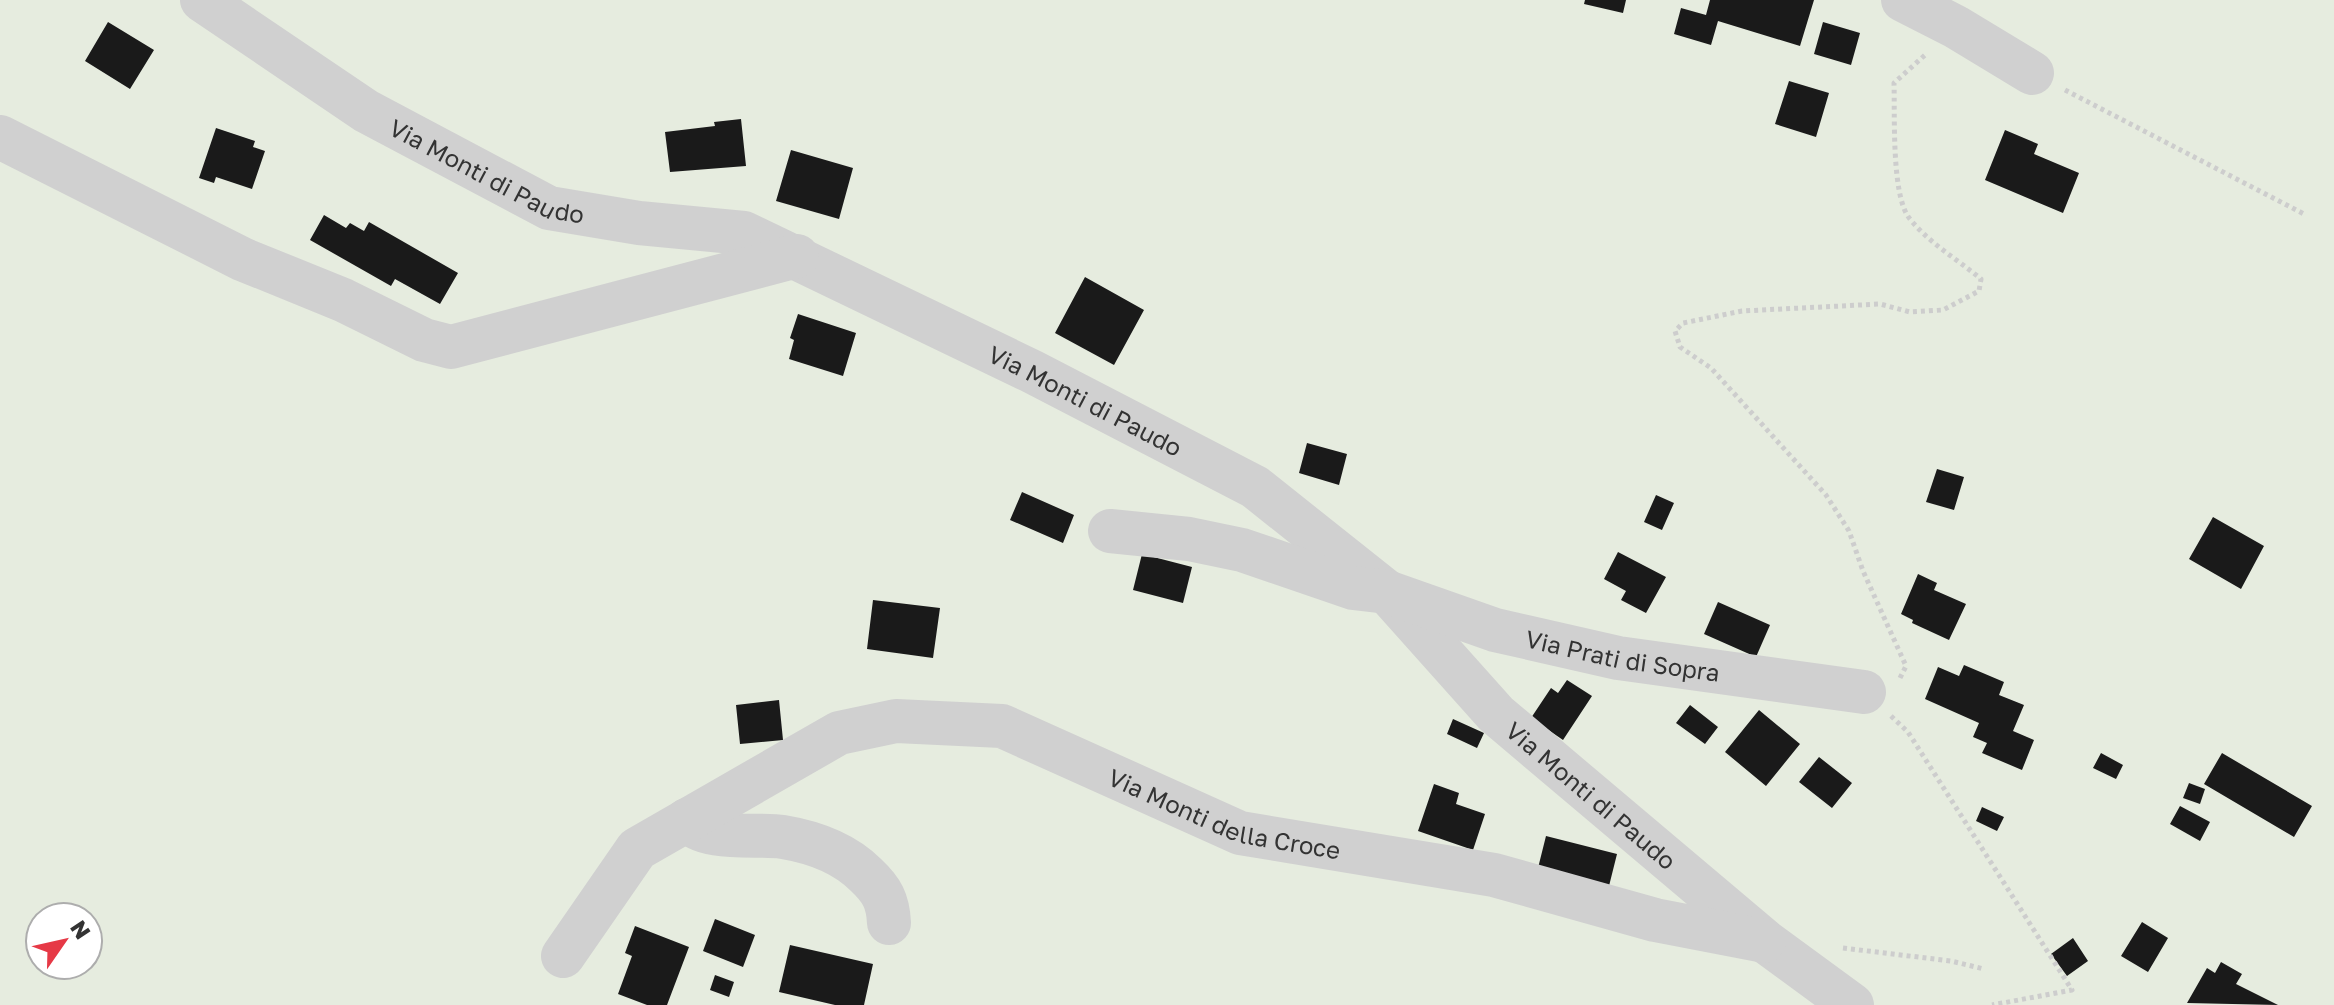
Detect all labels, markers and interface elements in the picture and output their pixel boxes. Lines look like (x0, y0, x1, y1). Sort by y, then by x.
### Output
street label: Via Monti di Paudo (385, 112, 587, 228)
street label: Via Monti di Paudo (984, 338, 1187, 461)
street label: Via Prati di Sopra (1523, 623, 1722, 686)
street label: Via Monti di Paudo (1501, 715, 1683, 875)
street label: Via Monti della Croce (1104, 761, 1343, 864)
north arrow (24, 901, 104, 981)
text: N (65, 915, 97, 944)

